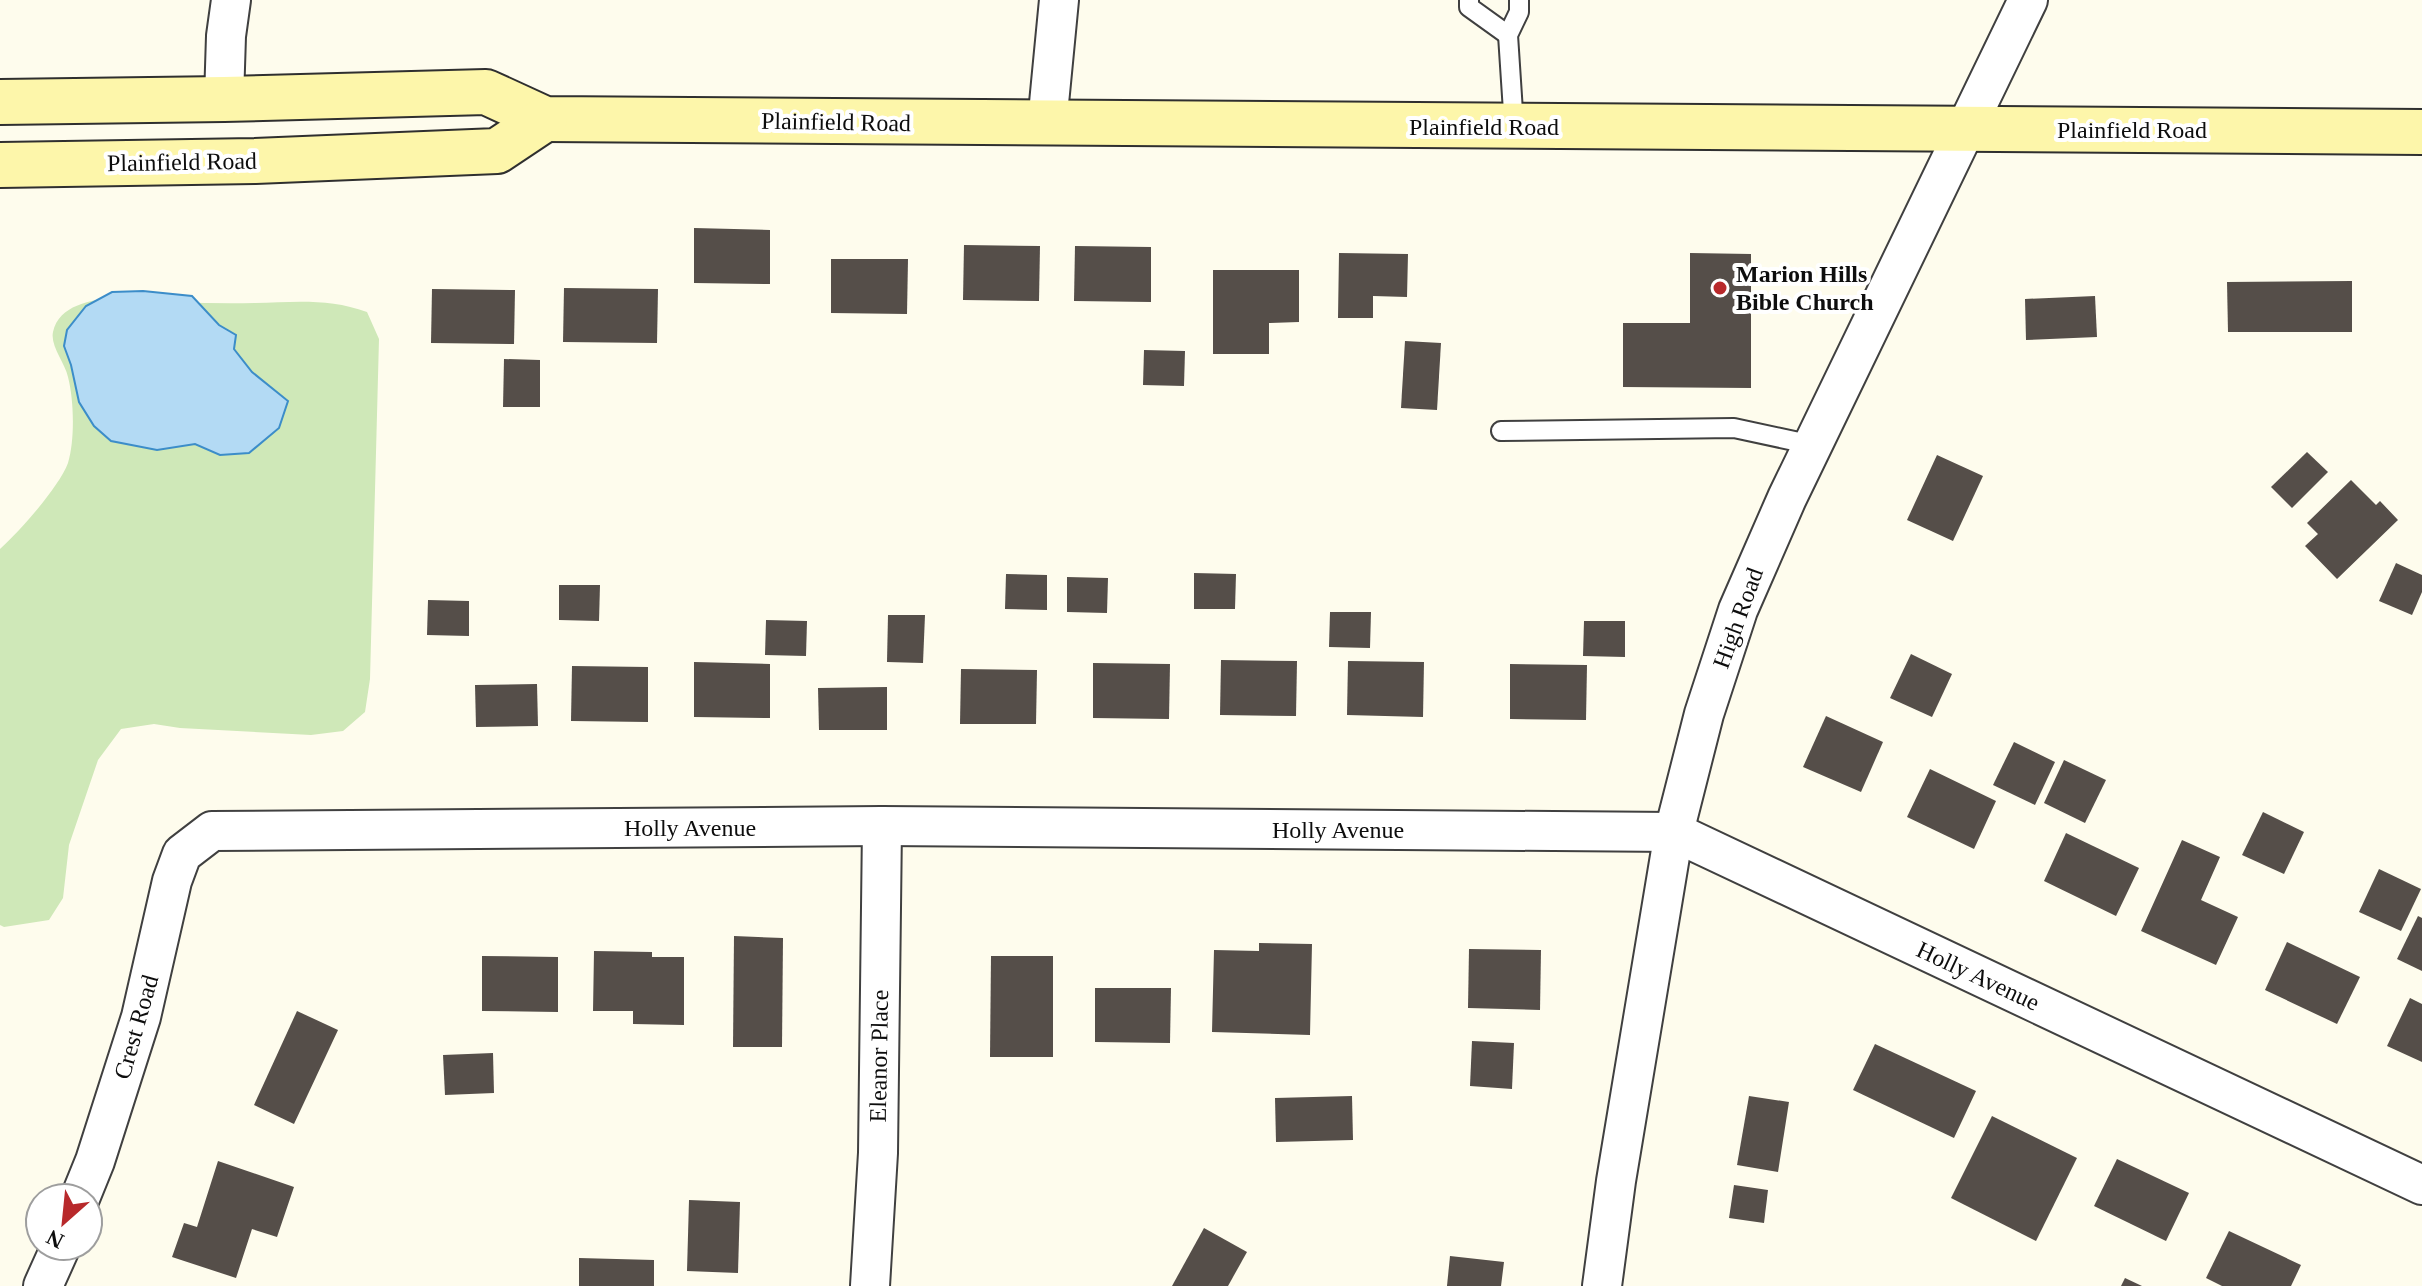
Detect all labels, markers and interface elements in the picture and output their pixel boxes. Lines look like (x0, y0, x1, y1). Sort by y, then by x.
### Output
street label: Plainfield Road (761, 108, 911, 136)
street label: Plainfield Road (1409, 114, 1559, 140)
street label: Plainfield Road (2057, 117, 2207, 143)
street label: Plainfield Road (107, 148, 257, 176)
place label: Marion Hills Bible Church (1736, 261, 1874, 315)
marker: Marion Hills Bible Church (1711, 279, 1729, 297)
street label: High Road (1708, 564, 1768, 672)
street label: Holly Avenue (624, 815, 756, 841)
street label: Holly Avenue (1272, 817, 1404, 843)
street label: Holly Avenue (1913, 936, 2043, 1016)
street label: Crest Road (109, 972, 163, 1082)
street label: Eleanor Place (865, 989, 893, 1123)
north arrow (24, 1182, 104, 1262)
text: N (42, 1225, 68, 1254)

